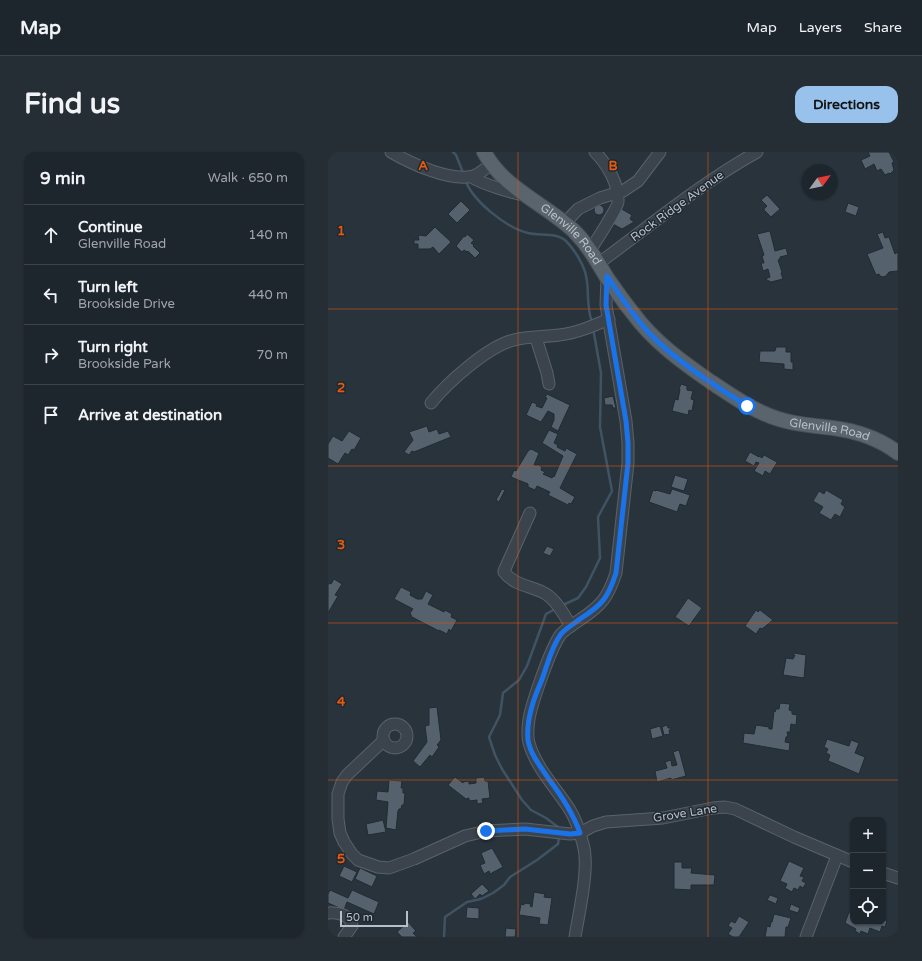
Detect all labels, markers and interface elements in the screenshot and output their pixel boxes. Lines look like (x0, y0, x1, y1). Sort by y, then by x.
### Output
text: Map (20, 17, 61, 39)
text: Map (747, 19, 777, 36)
text: Layers (799, 19, 842, 36)
text: Share (864, 19, 902, 36)
button: Directions (795, 86, 898, 123)
text: Find us (24, 87, 120, 121)
text: A (418, 158, 428, 174)
text: B (608, 158, 618, 174)
north arrow (802, 164, 838, 200)
street label: Rock Ridge Avenue (628, 167, 726, 244)
text: 9 min (40, 168, 85, 189)
text: Walk · 650 m (208, 170, 288, 186)
street label: Glenville Road (538, 201, 604, 267)
text: Continue (78, 218, 142, 236)
text: 1 (337, 223, 345, 239)
icon: ahead (40, 224, 62, 246)
text: 140 m (248, 227, 288, 243)
text: Glenville Road (78, 236, 166, 252)
text: Turn left (78, 278, 138, 296)
icon: left (40, 284, 62, 306)
text: 440 m (248, 287, 288, 303)
text: Brookside Drive (78, 296, 175, 312)
text: Turn right (78, 338, 148, 356)
icon: right (40, 344, 62, 366)
text: 70 m (256, 347, 288, 363)
text: Brookside Park (78, 356, 171, 372)
text: 2 (337, 380, 345, 396)
route start (738, 397, 756, 415)
icon: arrive (40, 404, 62, 426)
text: Arrive at destination (78, 406, 222, 424)
street label: Glenville Road (788, 415, 872, 444)
text: 3 (337, 537, 345, 553)
text: 4 (337, 694, 346, 710)
street label: Grove Lane (652, 801, 718, 825)
map controls (850, 817, 886, 925)
button: + (850, 817, 886, 853)
route end (477, 822, 495, 840)
text: 5 (337, 851, 345, 867)
button: − (850, 853, 886, 889)
button: locate (850, 889, 886, 925)
scale bar (340, 909, 408, 928)
text: 50 m (346, 911, 373, 924)

